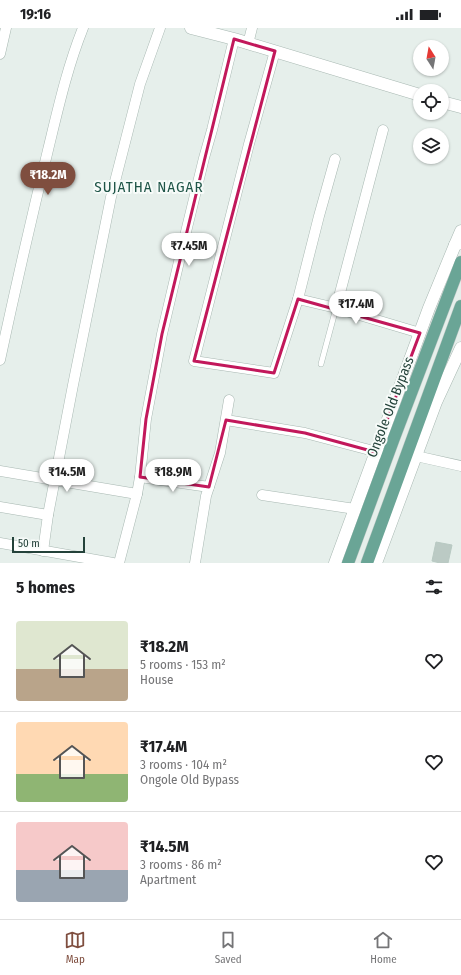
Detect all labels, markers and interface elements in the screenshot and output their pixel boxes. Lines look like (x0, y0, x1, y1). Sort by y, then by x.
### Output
text: 19:16 (20, 5, 51, 23)
north arrow (413, 40, 449, 76)
map controls (413, 40, 449, 164)
button: locate (413, 84, 449, 120)
button: layers (413, 128, 449, 164)
pin: ₹18.2M (15, 162, 81, 196)
text: ₹18.2M (29, 167, 67, 182)
district label: SUJATHA NAGAR (94, 178, 204, 196)
pin: ₹7.45M (156, 233, 222, 267)
text: ₹7.45M (171, 238, 207, 253)
pin: ₹17.4M (323, 291, 389, 325)
text: ₹17.4M (338, 296, 374, 311)
street label: Ongole Old Bypass (363, 354, 418, 460)
pin: ₹14.5M (34, 459, 100, 493)
pin: ₹18.9M (140, 459, 206, 493)
text: ₹14.5M (48, 464, 86, 479)
text: ₹18.9M (154, 464, 192, 479)
scale bar (12, 535, 85, 554)
text: 50 m (18, 537, 40, 550)
icon: filters (423, 576, 445, 598)
text: 5 homes (16, 577, 75, 598)
text: ₹18.2M (140, 636, 188, 657)
icon: home (48, 637, 96, 685)
icon: heart (423, 650, 445, 672)
text: 5 rooms · 153 m² (140, 657, 226, 672)
text: House (140, 672, 174, 687)
text: ₹17.4M (140, 736, 187, 757)
icon: home (48, 738, 96, 786)
icon: heart (423, 751, 445, 773)
text: 3 rooms · 104 m² (140, 757, 227, 772)
text: Ongole Old Bypass (140, 772, 239, 787)
text: ₹14.5M (140, 836, 189, 857)
icon: home (48, 838, 96, 886)
icon: heart (423, 851, 445, 873)
text: 3 rooms · 86 m² (140, 857, 222, 872)
text: Apartment (140, 872, 196, 887)
tab: Map (64, 929, 86, 966)
tab: Saved (215, 929, 242, 966)
tab: Home (370, 929, 397, 966)

